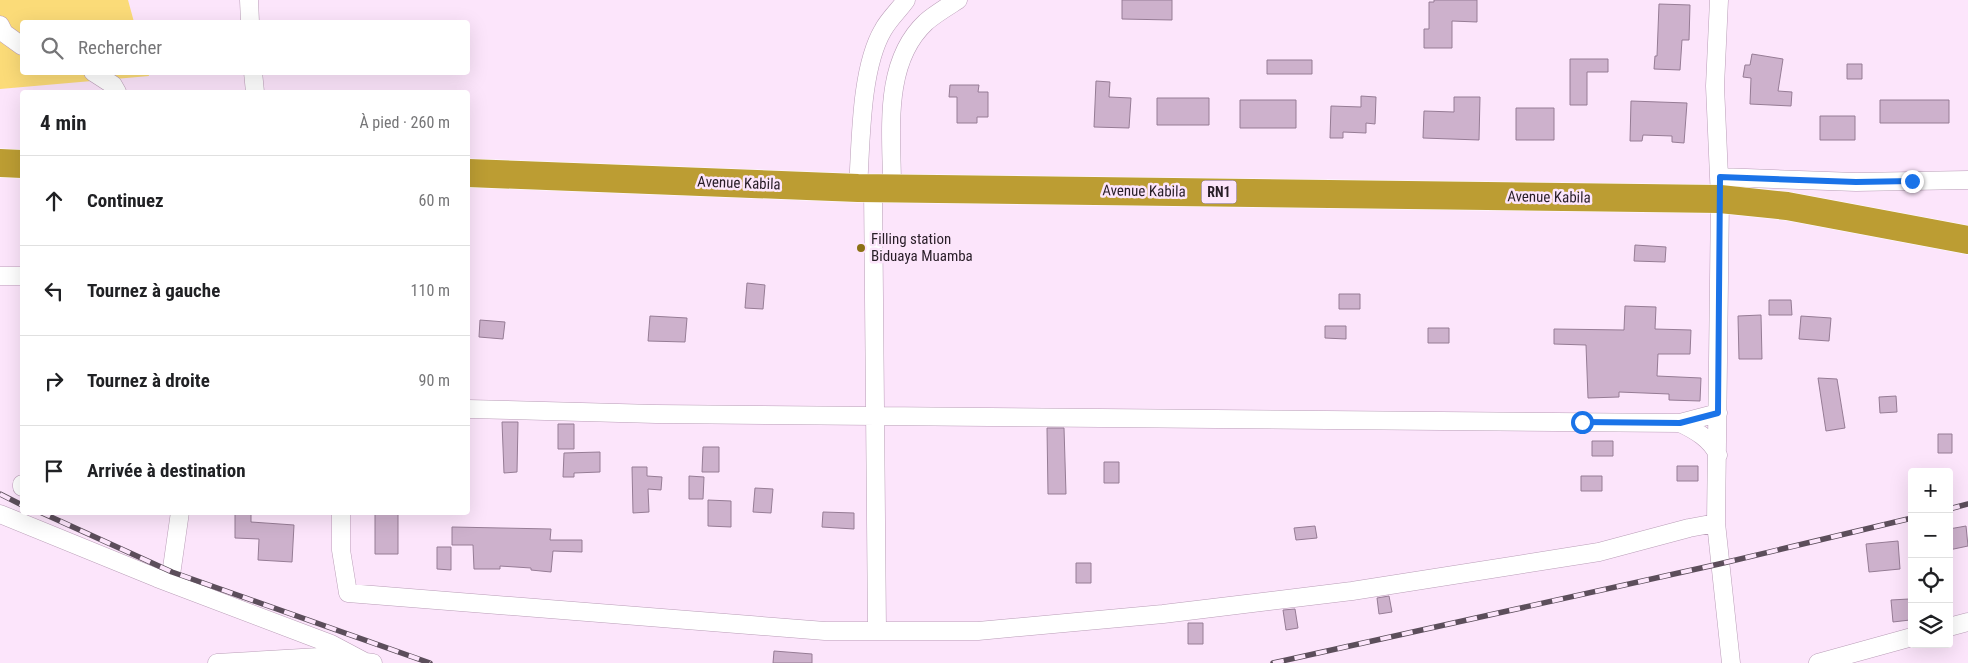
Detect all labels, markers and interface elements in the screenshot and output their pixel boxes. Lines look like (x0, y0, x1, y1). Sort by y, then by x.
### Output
search box (20, 20, 470, 75)
icon: search (38, 34, 66, 62)
text: Rechercher (78, 36, 162, 59)
text: 4 min (40, 111, 87, 135)
text: À pied · 260 m (359, 113, 450, 132)
route end (1901, 170, 1924, 193)
street label: Avenue Kabila (697, 173, 781, 193)
road number: RN1 (1202, 180, 1236, 203)
street label: Avenue Kabila (1102, 181, 1186, 201)
icon: ahead (40, 187, 68, 215)
street label: Avenue Kabila (1507, 187, 1591, 207)
text: Continuez (87, 189, 164, 212)
text: 60 m (418, 191, 450, 210)
place label: Filling station Biduaya Muamba (871, 230, 973, 265)
marker: Filling station Biduaya Muamba (855, 242, 867, 254)
icon: left (40, 277, 68, 305)
text: Tournez à gauche (87, 279, 220, 302)
text: 110 m (411, 281, 450, 300)
icon: right (40, 367, 68, 395)
text: Tournez à droite (87, 369, 210, 392)
text: 90 m (418, 371, 450, 390)
route start (1571, 411, 1594, 434)
icon: arrive (40, 457, 68, 485)
text: Arrivée à destination (87, 459, 246, 482)
map controls (1908, 468, 1953, 648)
button: + (1908, 468, 1953, 513)
button: − (1908, 513, 1953, 558)
button: locate (1908, 558, 1953, 603)
button: layers (1908, 603, 1953, 648)

